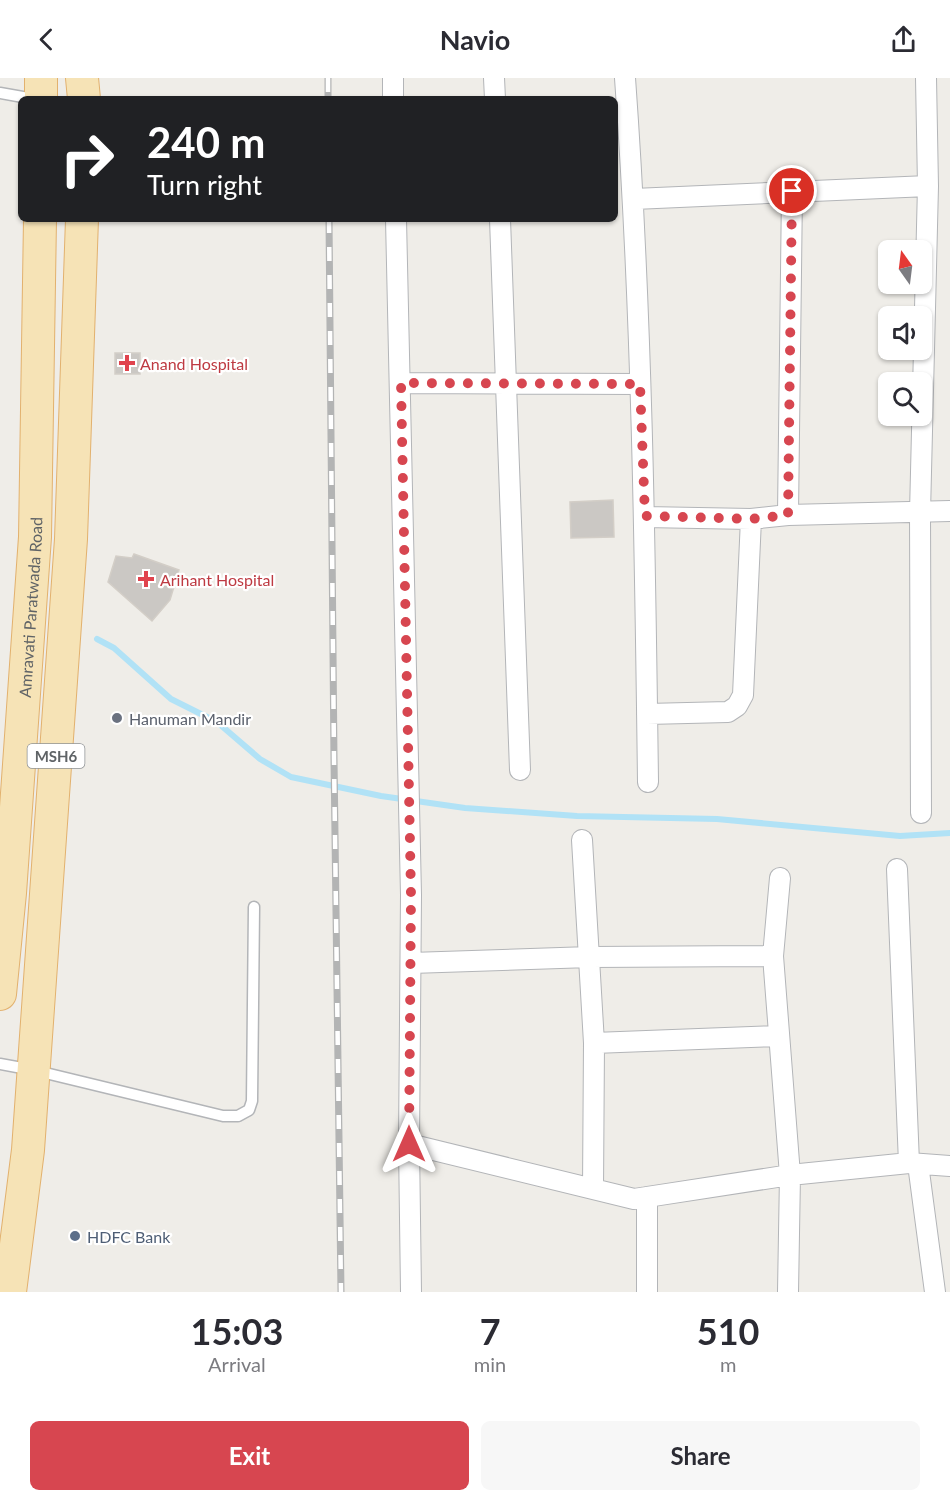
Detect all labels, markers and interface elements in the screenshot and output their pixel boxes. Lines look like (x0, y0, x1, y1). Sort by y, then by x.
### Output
icon: back (30, 23, 63, 56)
text: Navio (440, 23, 510, 56)
icon: share (887, 23, 920, 56)
text: 240 m (147, 117, 265, 167)
icon: right (48, 120, 126, 198)
pin (766, 165, 817, 216)
text: Turn right (147, 168, 262, 201)
icon: arrive (775, 174, 808, 207)
north arrow (878, 240, 932, 294)
map controls (878, 240, 932, 426)
button: sound (878, 306, 932, 360)
marker: Anand Hospital (118, 354, 136, 372)
place label: Anand Hospital (140, 354, 248, 373)
button: search (878, 372, 932, 426)
street label: Amravati Paratwada Road (14, 517, 45, 698)
marker: Arihant Hospital (137, 570, 155, 588)
place label: Arihant Hospital (160, 570, 274, 589)
place label: Hanuman Mandir (129, 709, 251, 728)
marker: Hanuman Mandir (110, 711, 124, 725)
road number: MSH6 (28, 744, 84, 768)
position arrow (377, 1112, 441, 1176)
place label: HDFC Bank (87, 1227, 171, 1246)
marker: HDFC Bank (68, 1229, 82, 1243)
text: 15:03 (191, 1309, 283, 1353)
text: 7 (480, 1309, 501, 1353)
text: 510 (697, 1309, 759, 1353)
text: Arrival (208, 1352, 266, 1376)
text: min (474, 1352, 506, 1376)
text: m (720, 1352, 736, 1376)
button: Exit (30, 1421, 469, 1490)
button: Share (481, 1421, 920, 1490)

